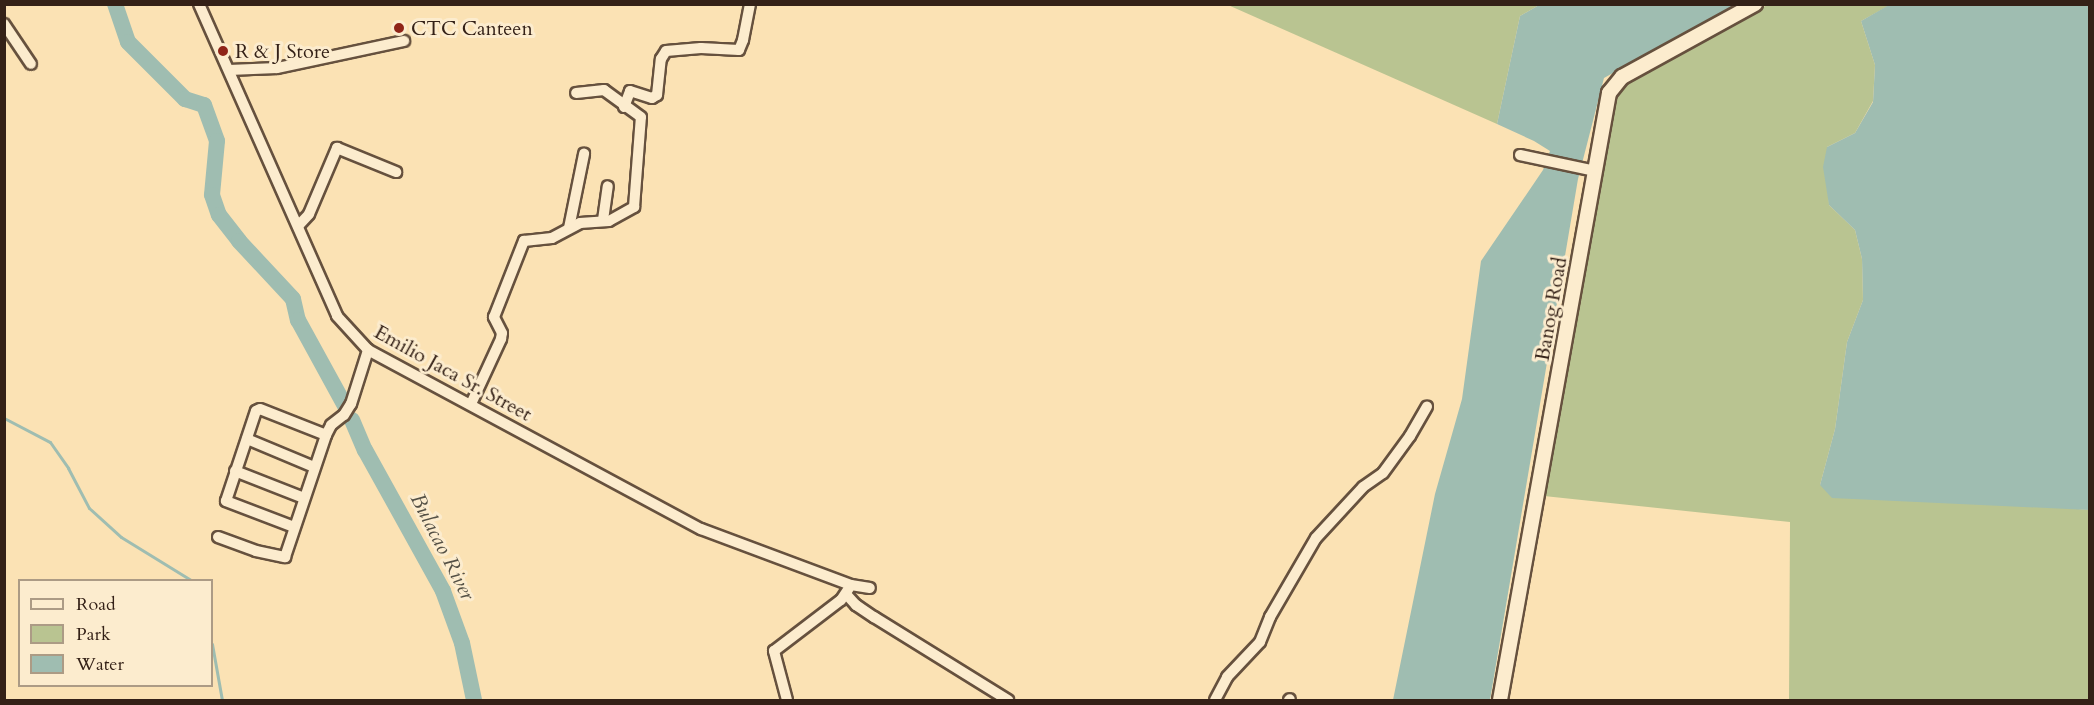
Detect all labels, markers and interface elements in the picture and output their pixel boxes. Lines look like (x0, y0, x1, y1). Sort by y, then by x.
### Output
place label: CTC Canteen (411, 16, 533, 40)
marker: CTC Canteen (392, 21, 406, 35)
place label: R & J Store (235, 39, 330, 63)
marker: R & J Store (216, 44, 230, 58)
street label: Banog Road (1530, 255, 1572, 363)
street label: Emilio Jaca Sr. Street (370, 320, 536, 426)
water label: Bulacao River (404, 489, 480, 605)
legend (18, 579, 213, 687)
text: Road (76, 592, 116, 617)
text: Park (76, 622, 111, 647)
text: Water (76, 652, 124, 677)

